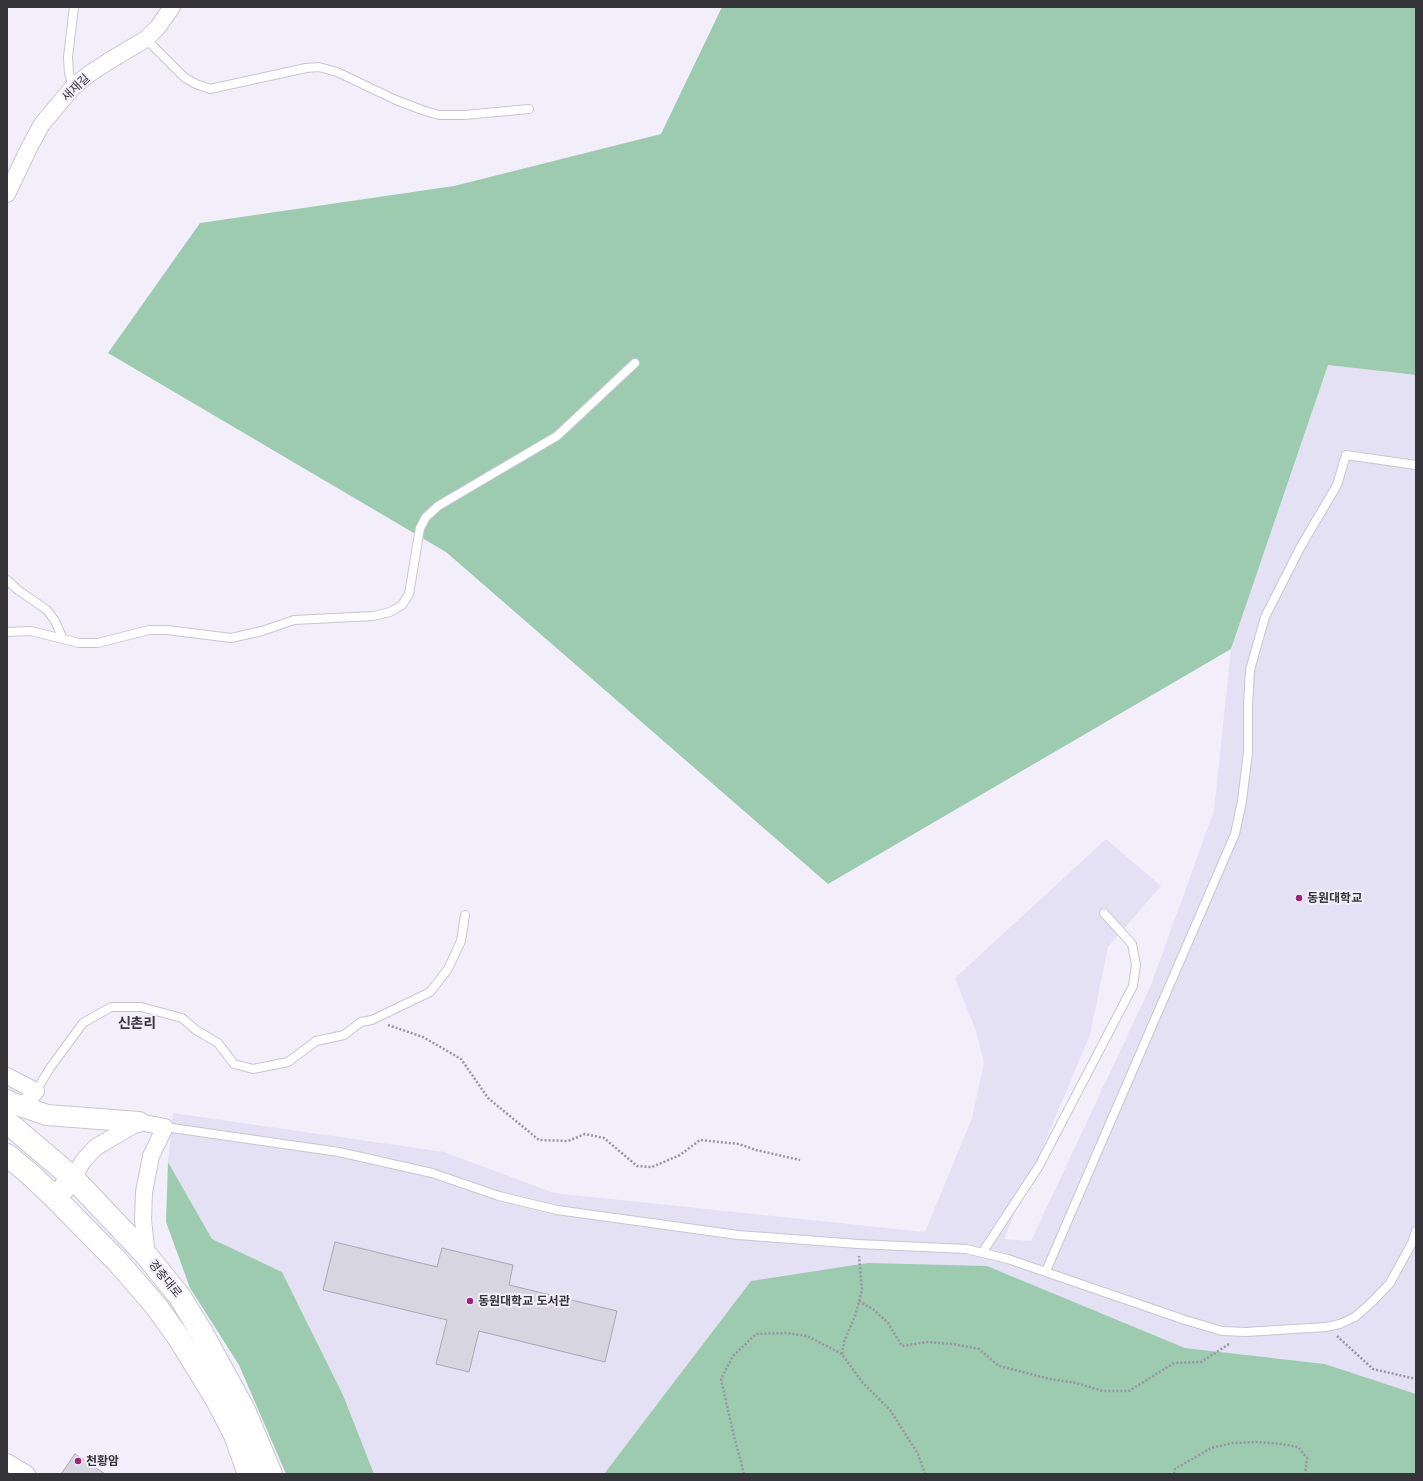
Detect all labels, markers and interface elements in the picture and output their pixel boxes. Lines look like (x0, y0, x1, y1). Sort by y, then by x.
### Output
street label: 새재길 (59, 71, 93, 105)
place label: 동원대학교 (1307, 891, 1362, 905)
marker: 동원대학교 (1294, 893, 1304, 903)
district label: 신촌리 (118, 1016, 156, 1032)
street label: 경충대로 (146, 1257, 184, 1301)
place label: 동원대학교 도서관 (478, 1294, 570, 1308)
marker: 동원대학교 도서관 (465, 1296, 475, 1306)
place label: 천황암 (86, 1454, 119, 1468)
marker: 천황암 (73, 1456, 83, 1466)

